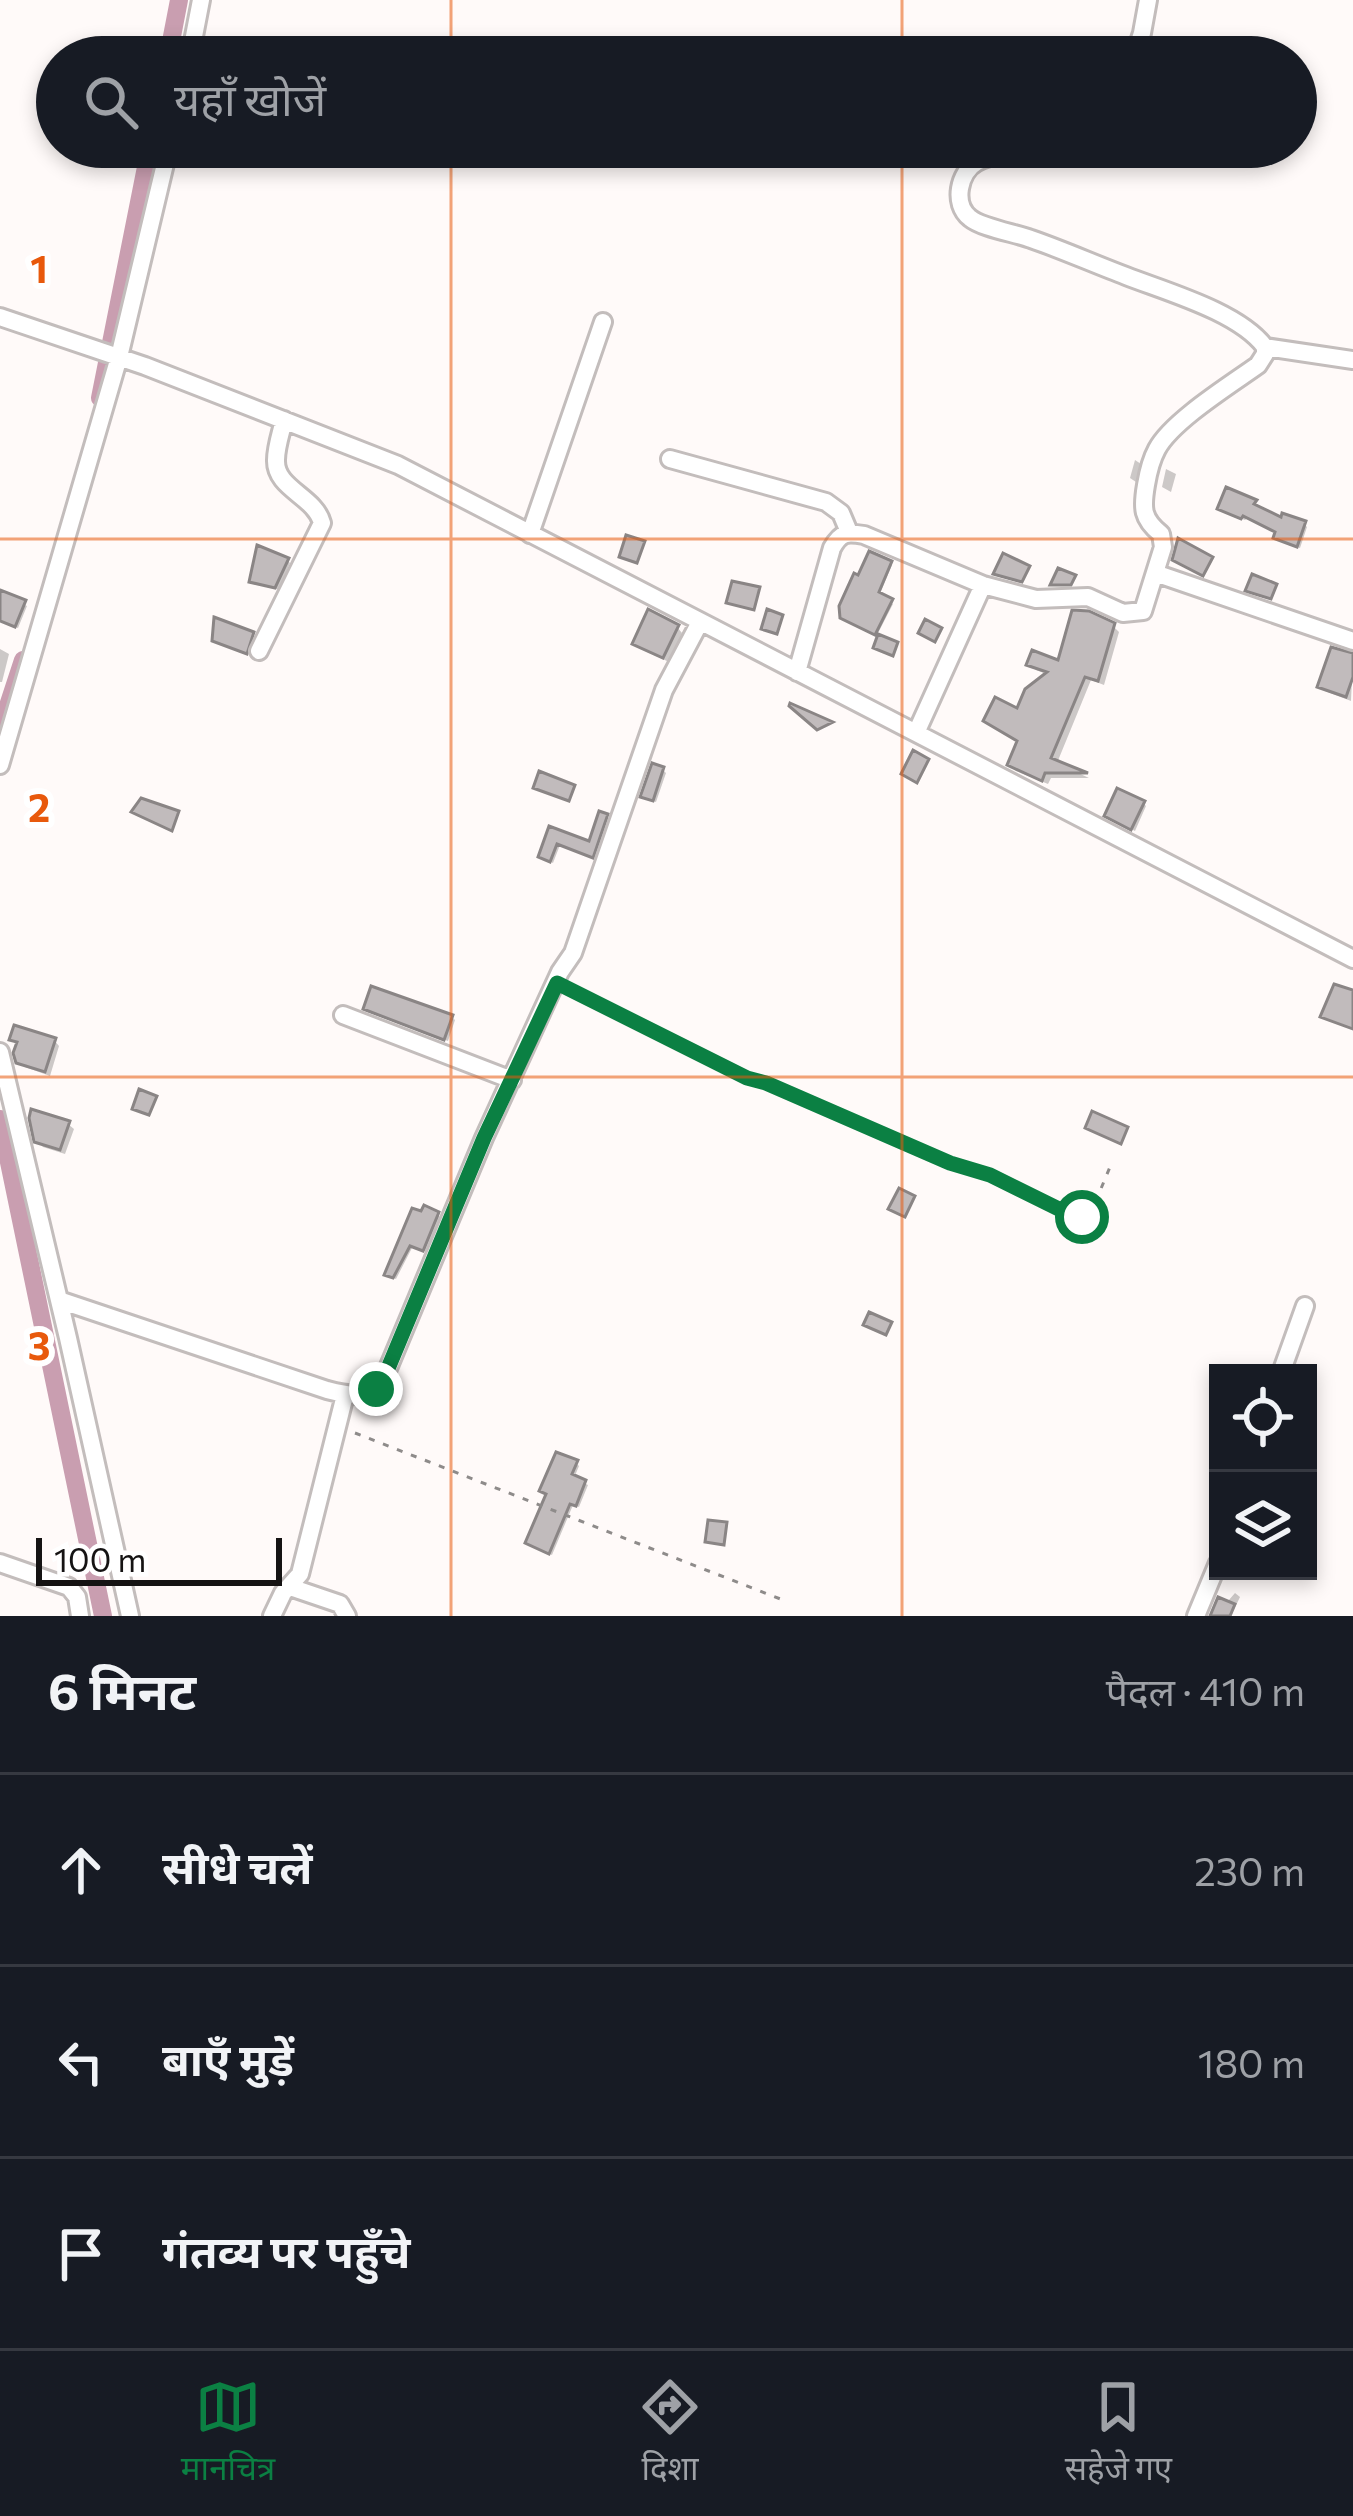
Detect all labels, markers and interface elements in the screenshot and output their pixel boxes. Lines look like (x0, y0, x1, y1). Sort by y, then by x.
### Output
search box (36, 36, 1317, 168)
icon: search (78, 69, 144, 135)
text: यहाँ खोजें (174, 70, 326, 125)
text: 1 (30, 243, 48, 291)
text: 2 (28, 782, 50, 830)
route start (1055, 1190, 1109, 1244)
text: 3 (28, 1320, 50, 1368)
route end (349, 1362, 403, 1416)
map controls (1209, 1364, 1317, 1580)
button: locate (1209, 1364, 1317, 1472)
button: layers (1209, 1472, 1317, 1580)
scale bar (36, 1532, 282, 1585)
text: 100 m (54, 1538, 146, 1579)
text: 6 मिनट (48, 1658, 196, 1721)
text: पैदल · 410 m (1106, 1666, 1305, 1714)
icon: ahead (48, 1837, 114, 1903)
text: सीधे चलें (162, 1838, 312, 1893)
text: 230 m (1194, 1846, 1305, 1894)
icon: left (48, 2029, 114, 2095)
text: बाएँ मुड़ें (162, 2030, 294, 2085)
text: 180 m (1198, 2038, 1305, 2086)
icon: arrive (48, 2221, 114, 2287)
text: गंतव्य पर पहुँचे (162, 2222, 411, 2277)
tab: मानचित्र (181, 2374, 275, 2493)
tab: दिशा (637, 2374, 703, 2493)
tab: सहेजे गए (1065, 2374, 1172, 2493)

